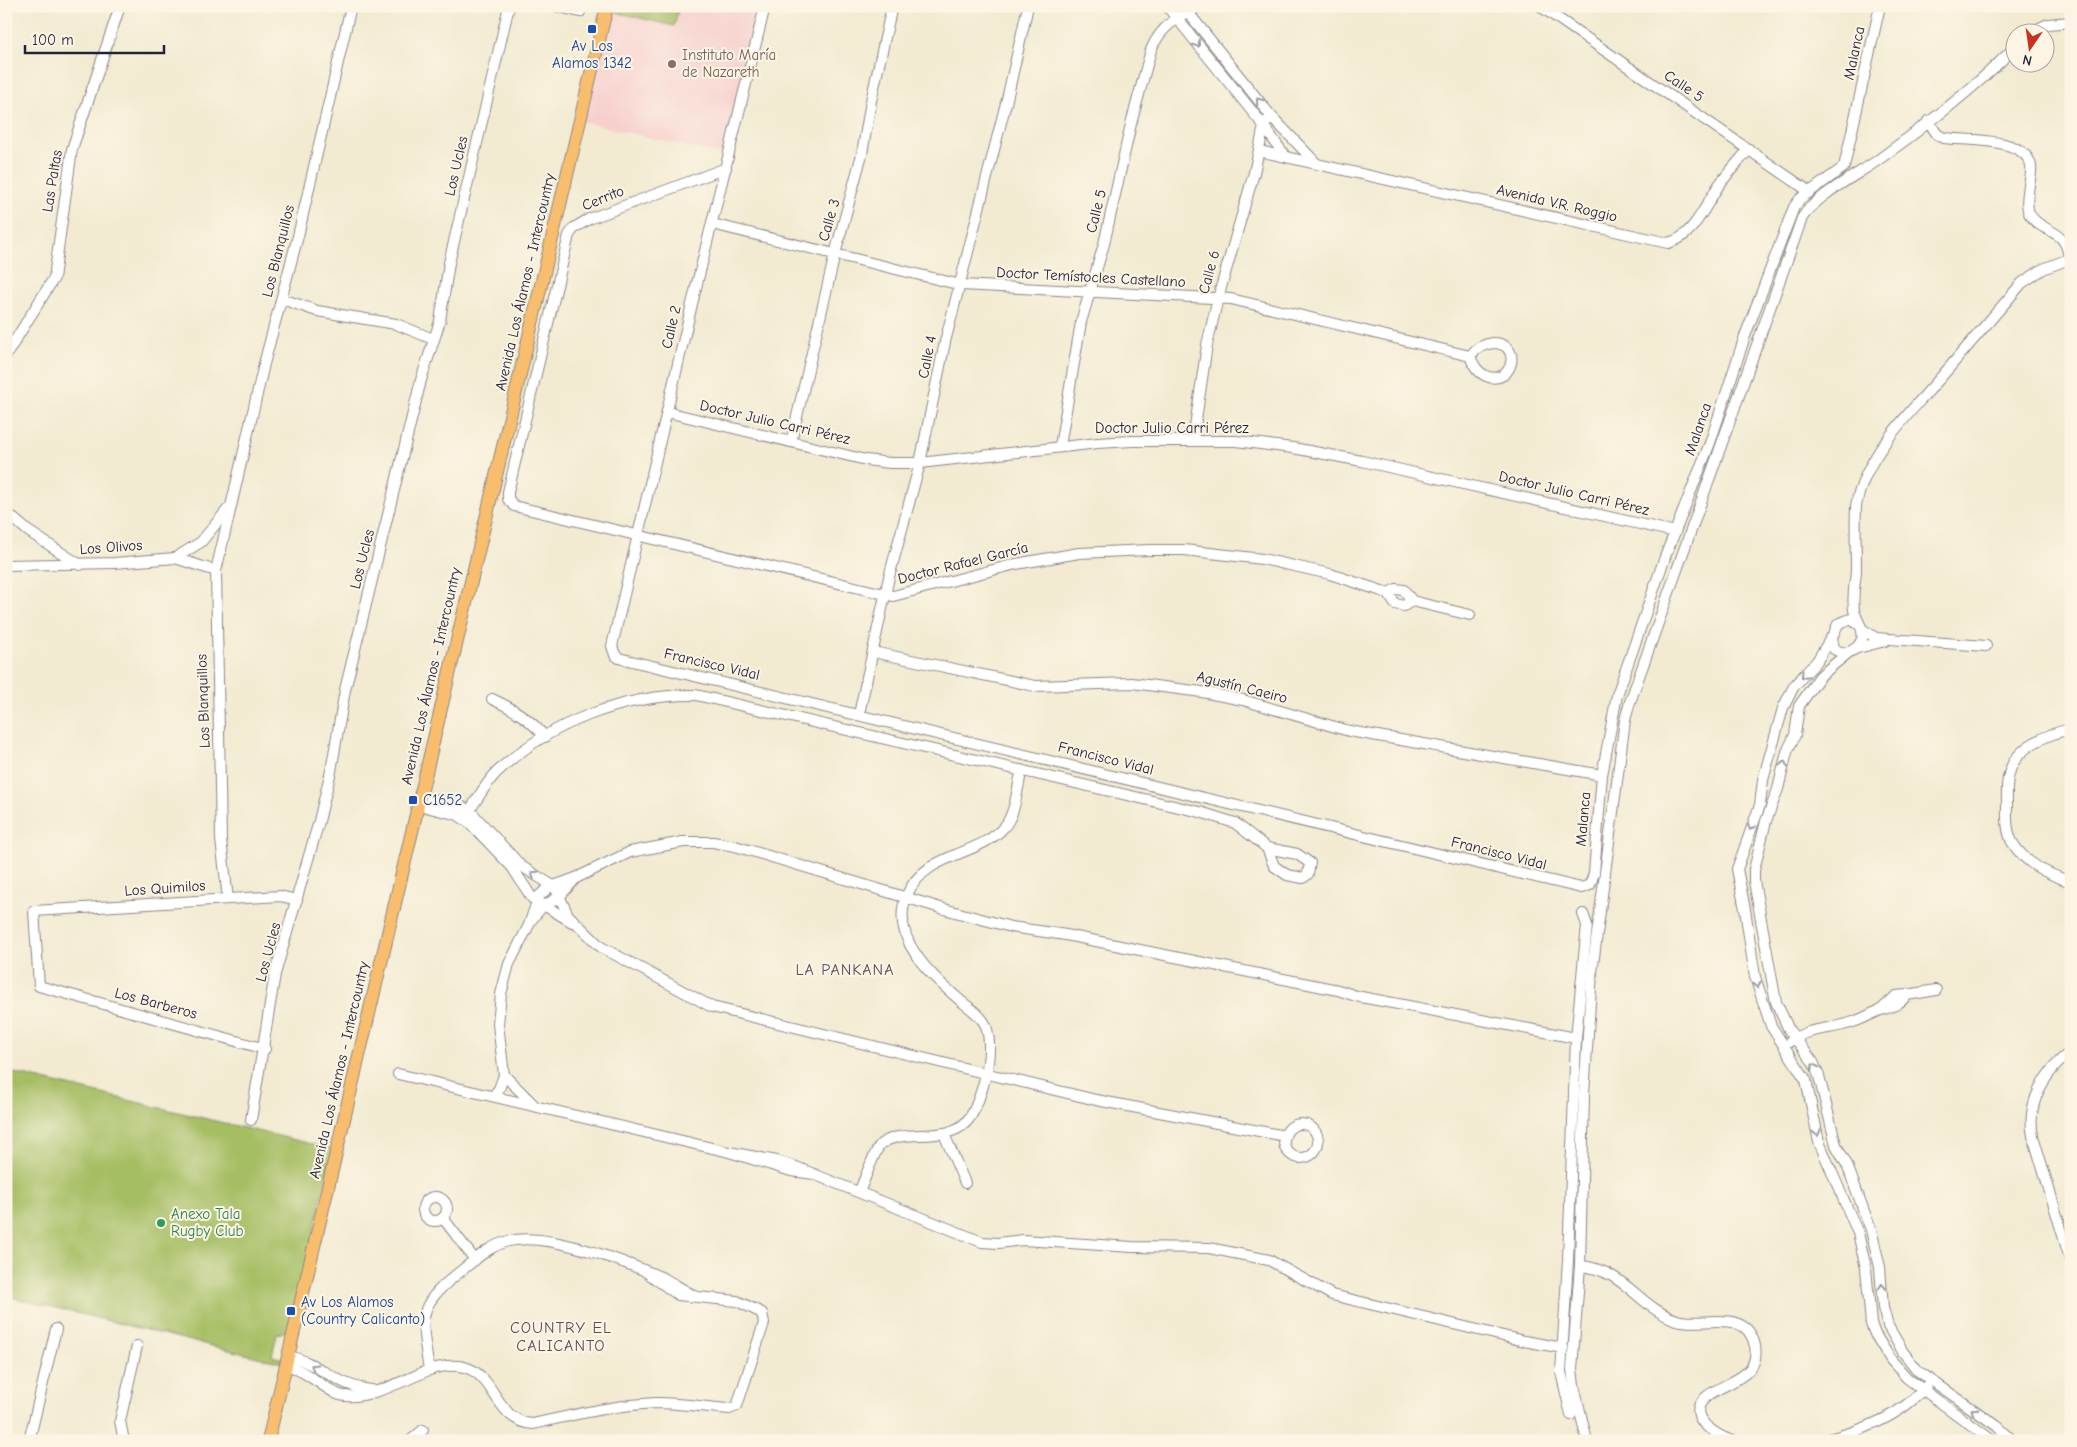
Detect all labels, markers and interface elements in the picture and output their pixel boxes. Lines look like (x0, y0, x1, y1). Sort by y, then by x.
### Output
scale bar (25, 22, 164, 54)
north arrow (2004, 22, 2054, 72)
marker: Av Los Alamos 1342 (586, 23, 598, 35)
street label: Malanca (1840, 24, 1868, 82)
text: 100 m (32, 31, 74, 49)
place label: Av Los Alamos 1342 (552, 37, 632, 72)
one-way arrow (1192, 38, 1200, 47)
place label: Instituto María de Nazareth (682, 46, 776, 81)
text: N (2021, 51, 2034, 69)
marker: Instituto María de Nazareth (666, 58, 678, 70)
street label: Calle 5 (1661, 66, 1707, 106)
one-way arrow (1257, 98, 1265, 107)
street label: Los Ucles (440, 134, 472, 198)
street label: Las Paltas (38, 149, 66, 213)
street label: Avenida Los Álamos - Intercountry (490, 171, 559, 392)
street label: Avenida V.R. Roggio (1495, 180, 1619, 226)
street label: Cerrito (579, 181, 627, 215)
street label: Calle 5 (1082, 187, 1110, 235)
street label: Calle 3 (814, 197, 844, 243)
street label: Los Blanquillos (258, 203, 298, 299)
street label: Calle 6 (1195, 248, 1223, 296)
street label: Doctor Temístocles Castellano (996, 263, 1186, 291)
street label: Calle 2 (657, 304, 685, 350)
street label: Calle 4 (914, 334, 940, 380)
street label: Doctor Julio Carri Pérez (698, 396, 852, 448)
street label: Malanca (1681, 400, 1715, 458)
street label: Doctor Julio Carri Pérez (1095, 419, 1249, 437)
street label: Doctor Julio Carri Pérez (1497, 467, 1651, 519)
street label: Los Ucles (346, 527, 378, 591)
street label: Los Olivos (79, 536, 143, 558)
street label: Doctor Rafael García (896, 538, 1030, 588)
street label: Avenida Los Álamos - Intercountry (396, 565, 465, 786)
street label: Francisco Vidal (662, 644, 762, 684)
street label: Los Blanquillos (192, 654, 214, 748)
street label: Agustín Caeiro (1195, 667, 1289, 707)
one-way arrow (1801, 670, 1810, 679)
street label: Francisco Vidal (1056, 737, 1156, 779)
one-way arrow (1778, 760, 1789, 769)
place label: C1652 (423, 791, 462, 809)
street label: Malanca (1572, 791, 1594, 847)
marker: C1652 (407, 794, 419, 806)
one-way arrow (1747, 822, 1757, 830)
street label: Francisco Vidal (1449, 832, 1549, 874)
one-way arrow (531, 871, 540, 881)
street label: Los Quimilos (124, 876, 206, 900)
street label: Los Ucles (251, 920, 285, 984)
street label: Avenida Los Álamos - Intercountry (304, 959, 373, 1180)
district label: LA PANKANA (796, 961, 894, 979)
one-way arrow (1751, 980, 1762, 989)
street label: Los Barberos (113, 983, 199, 1023)
one-way arrow (1810, 1063, 1820, 1072)
one-way arrow (1811, 1129, 1822, 1138)
place label: Anexo Tala Rugby Club (171, 1205, 243, 1240)
marker: Anexo Tala Rugby Club (155, 1217, 167, 1229)
one-way arrow (1876, 1283, 1887, 1291)
place label: Av Los Alamos (Country Calicanto) (301, 1293, 425, 1328)
marker: Av Los Alamos (Country Calicanto) (285, 1305, 297, 1317)
district label: COUNTRY EL CALICANTO (510, 1319, 612, 1355)
one-way arrow (310, 1363, 319, 1373)
one-way arrow (1971, 1408, 1980, 1417)

